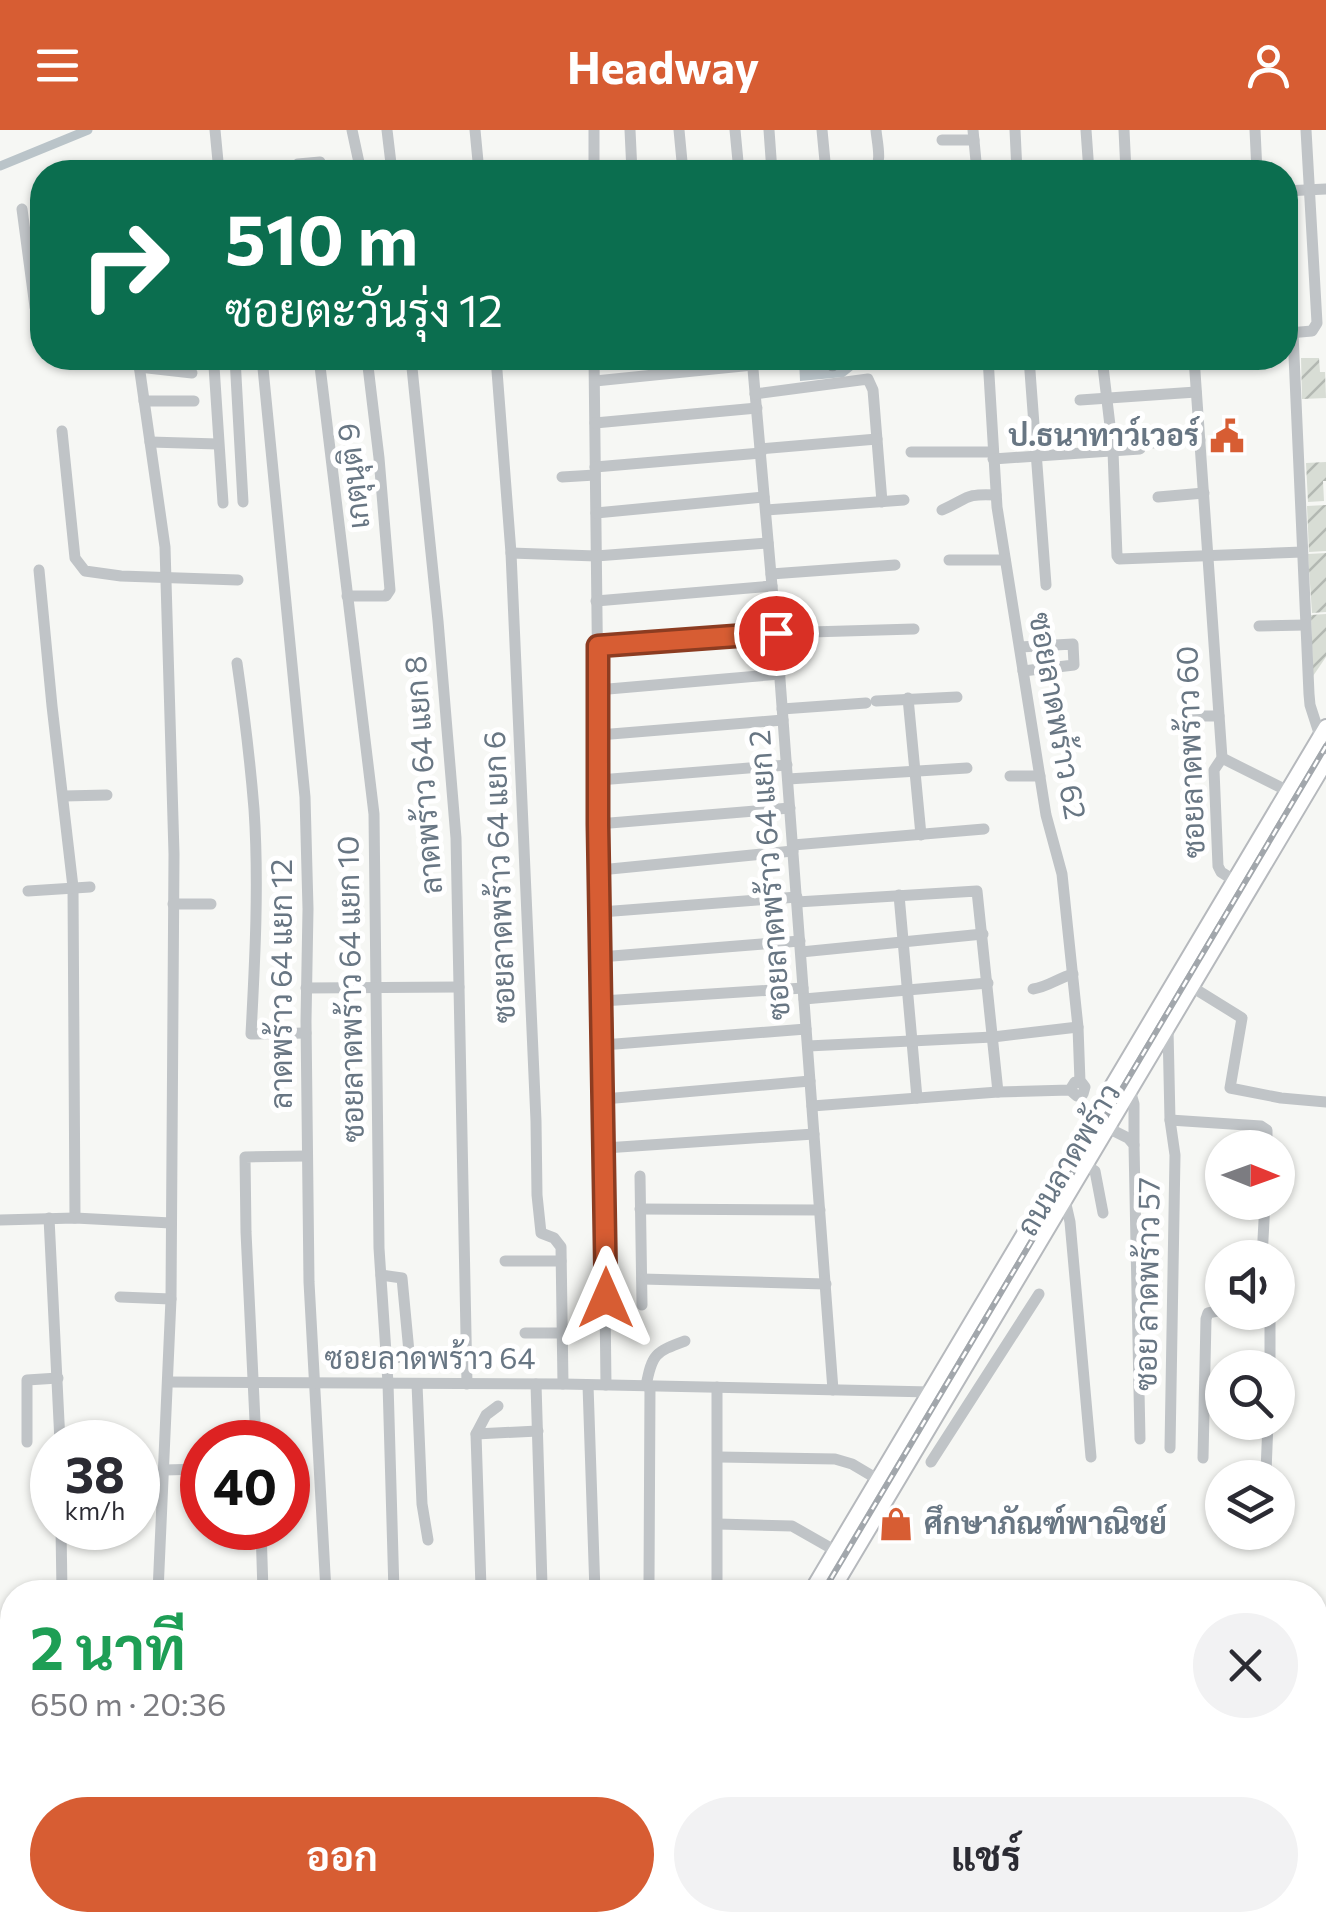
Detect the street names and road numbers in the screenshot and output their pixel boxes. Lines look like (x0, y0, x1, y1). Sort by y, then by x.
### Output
street label: เกตุนุติ 9 (328, 421, 380, 531)
street label: ซอยลาดพร้าว 62 (1023, 609, 1096, 822)
street label: ซอยลาดพร้าว 60 (1166, 645, 1211, 859)
street label: ลาดพร้าว 64 แยก 8 (395, 655, 448, 896)
street label: ซอยลาดพร้าว 64 แยก 2 (739, 729, 796, 1022)
street label: ซอยลาดพร้าว 64 แยก 6 (474, 730, 521, 1024)
street label: ซอยลาดพร้าว 64 แยก 10 (327, 835, 370, 1143)
street label: ลาดพร้าว 64 แยก 12 (261, 859, 298, 1109)
street label: ถนนลาดพร้าว (1007, 1076, 1127, 1242)
street label: ซอย ลาดพร้าว 57 (1125, 1177, 1166, 1391)
street label: ซอยลาดพร้าว 64 (325, 1338, 535, 1375)

